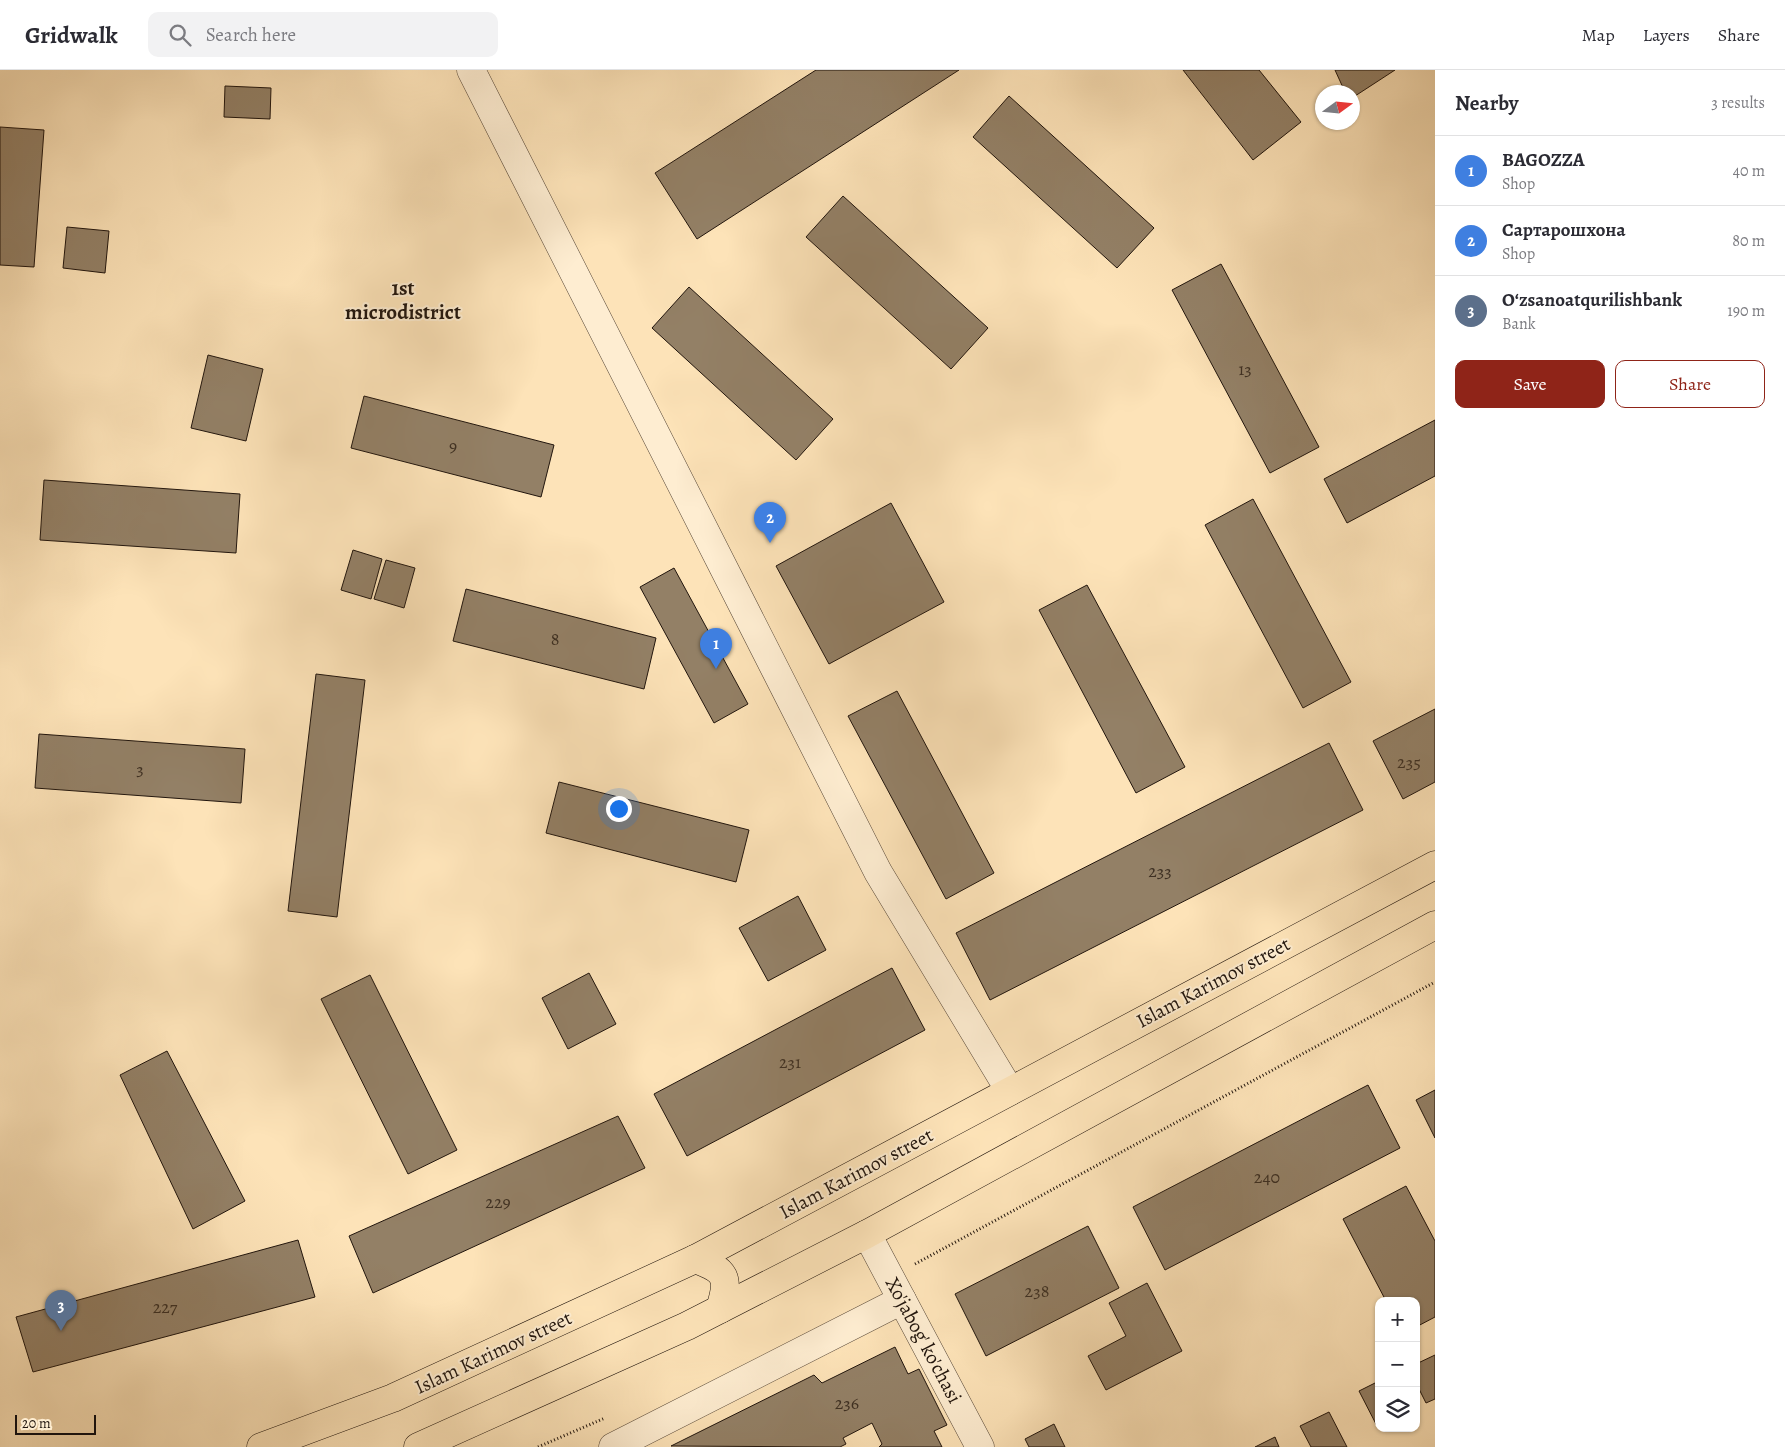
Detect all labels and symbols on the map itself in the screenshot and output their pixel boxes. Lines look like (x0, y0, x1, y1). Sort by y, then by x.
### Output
north arrow (1315, 85, 1360, 130)
district label: 1st microdistrict (345, 274, 461, 326)
house number: 13 (1238, 357, 1252, 381)
house number: 9 (449, 434, 457, 458)
pin: 2 (754, 502, 786, 543)
house number: 8 (551, 627, 559, 651)
pin: 1 (700, 628, 732, 669)
house number: 235 (1397, 750, 1421, 774)
house number: 3 (136, 757, 144, 781)
your location (606, 796, 632, 822)
house number: 233 (1148, 859, 1172, 883)
street label: Islam Karimov street (1132, 930, 1295, 1034)
house number: 231 (779, 1050, 801, 1074)
street label: Islam Karimov street (775, 1121, 938, 1225)
house number: 240 (1254, 1165, 1280, 1189)
house number: 229 (485, 1190, 511, 1214)
street label: Xo'jabog' ko'chasi (879, 1272, 968, 1408)
house number: 238 (1025, 1279, 1049, 1303)
pin: 3 (45, 1290, 77, 1331)
house number: 227 (153, 1295, 178, 1319)
street label: Islam Karimov street (410, 1304, 576, 1401)
house number: 236 (835, 1391, 859, 1415)
scale bar (15, 1412, 96, 1435)

